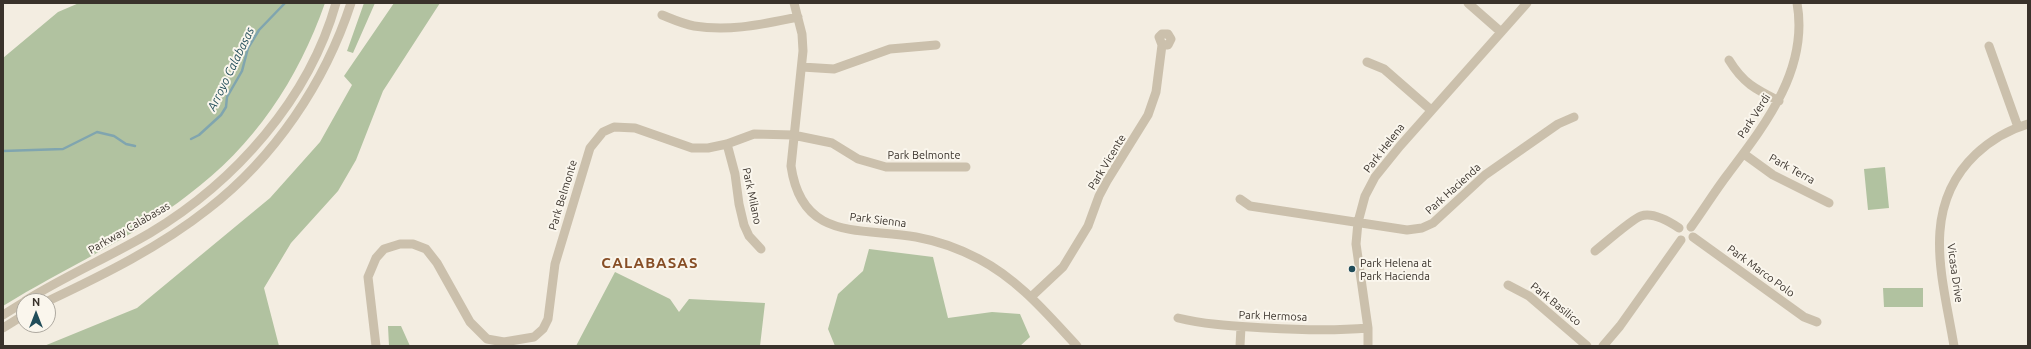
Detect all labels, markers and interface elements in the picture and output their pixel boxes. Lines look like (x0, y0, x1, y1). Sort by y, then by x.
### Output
water label: Arroyo Calabasas (205, 25, 257, 113)
street label: Park Verdi (1735, 91, 1773, 141)
street label: Park Helena (1361, 121, 1407, 175)
street label: Park Vicente (1085, 132, 1129, 192)
street label: Park Belmonte (888, 148, 960, 162)
street label: Park Terra (1767, 151, 1817, 187)
street label: Park Belmonte (546, 158, 580, 232)
street label: Park Hacienda (1423, 161, 1483, 217)
street label: Park Milano (740, 166, 764, 226)
street label: Parkway Calabasas (86, 199, 172, 257)
street label: Park Sienna (849, 210, 907, 230)
street label: Park Marco Polo (1725, 242, 1797, 300)
street label: Vicasa Drive (1944, 243, 1966, 303)
district label: CALABASAS (601, 254, 699, 272)
place label: Park Helena at Park Hacienda (1360, 256, 1431, 282)
marker: Park Helena at Park Hacienda (1347, 264, 1357, 274)
street label: Park Basilico (1528, 280, 1584, 328)
north arrow (16, 293, 56, 333)
text: N (32, 296, 40, 308)
street label: Park Hermosa (1238, 308, 1308, 324)

